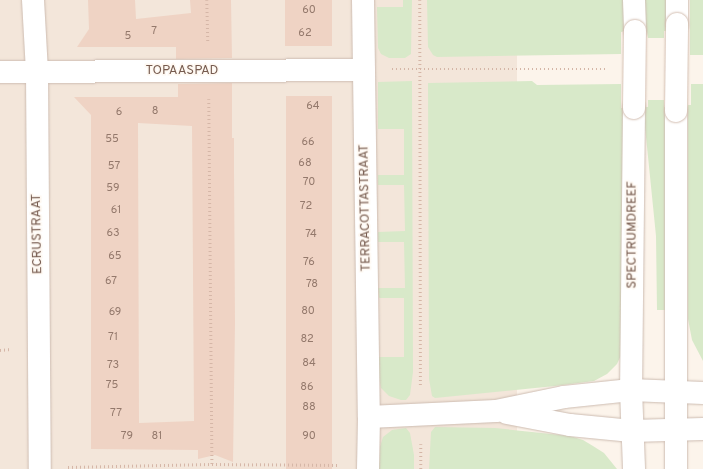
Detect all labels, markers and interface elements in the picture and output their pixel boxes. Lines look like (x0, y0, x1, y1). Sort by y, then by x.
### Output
house number: 60 (302, 3, 316, 17)
house number: 7 (151, 24, 157, 38)
house number: 62 (298, 26, 312, 40)
house number: 5 (125, 29, 131, 43)
street label: TOPAASPAD (146, 63, 218, 79)
house number: 64 (306, 99, 320, 113)
house number: 8 (152, 104, 158, 118)
house number: 6 (116, 105, 122, 119)
house number: 55 (105, 132, 119, 146)
house number: 66 (301, 135, 315, 149)
street label: TERRACOTTASTRAAT (357, 144, 375, 272)
house number: 68 (298, 156, 312, 170)
house number: 57 (108, 159, 120, 173)
house number: 70 (303, 175, 315, 189)
house number: 59 (106, 181, 120, 195)
street label: SPECTRUMDREEF (625, 181, 641, 289)
street label: ECRUSTRAAT (29, 194, 47, 274)
house number: 72 (300, 199, 312, 213)
house number: 61 (111, 203, 121, 217)
house number: 63 (106, 226, 120, 240)
house number: 74 (305, 227, 317, 241)
house number: 65 (108, 249, 122, 263)
house number: 76 (303, 255, 315, 269)
house number: 67 (105, 274, 117, 288)
house number: 78 (306, 277, 318, 291)
house number: 80 (301, 304, 315, 318)
house number: 69 (109, 305, 121, 319)
house number: 71 (108, 330, 118, 344)
house number: 82 (300, 332, 314, 346)
house number: 84 (302, 356, 316, 370)
house number: 73 (107, 358, 119, 372)
house number: 75 (106, 378, 118, 392)
house number: 86 (300, 380, 314, 394)
house number: 88 (302, 400, 316, 414)
house number: 77 (110, 406, 122, 420)
house number: 79 (121, 429, 133, 443)
house number: 81 (152, 429, 162, 443)
house number: 90 (302, 429, 316, 443)

